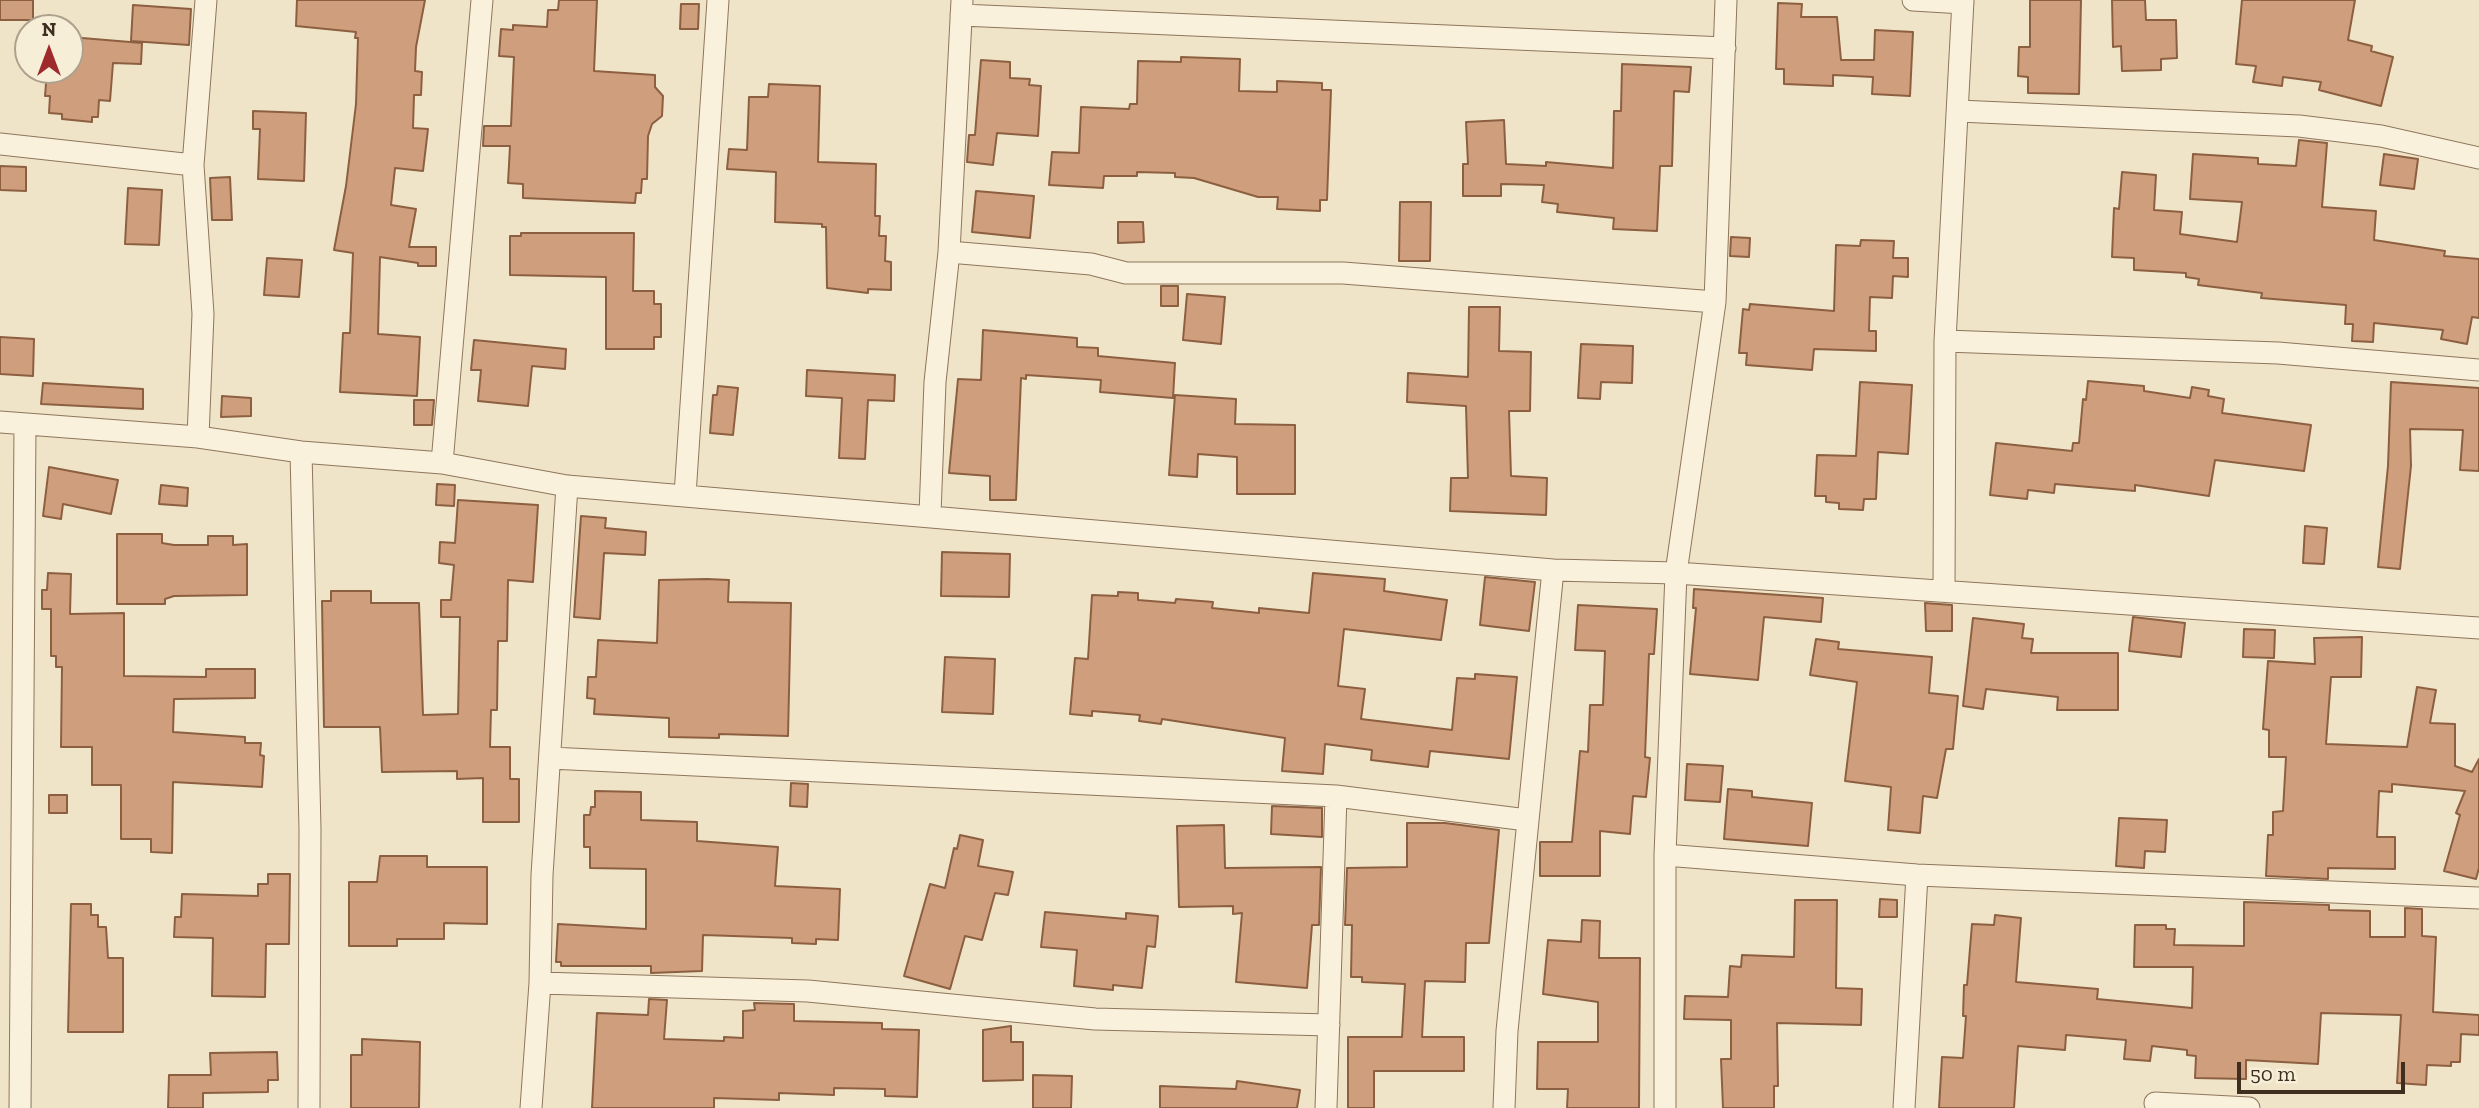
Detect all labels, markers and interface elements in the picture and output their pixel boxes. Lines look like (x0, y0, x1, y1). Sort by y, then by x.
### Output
north arrow (14, 14, 84, 84)
text: N (42, 18, 56, 41)
scale bar (2241, 1048, 2409, 1092)
text: 50 m (2250, 1061, 2296, 1086)

